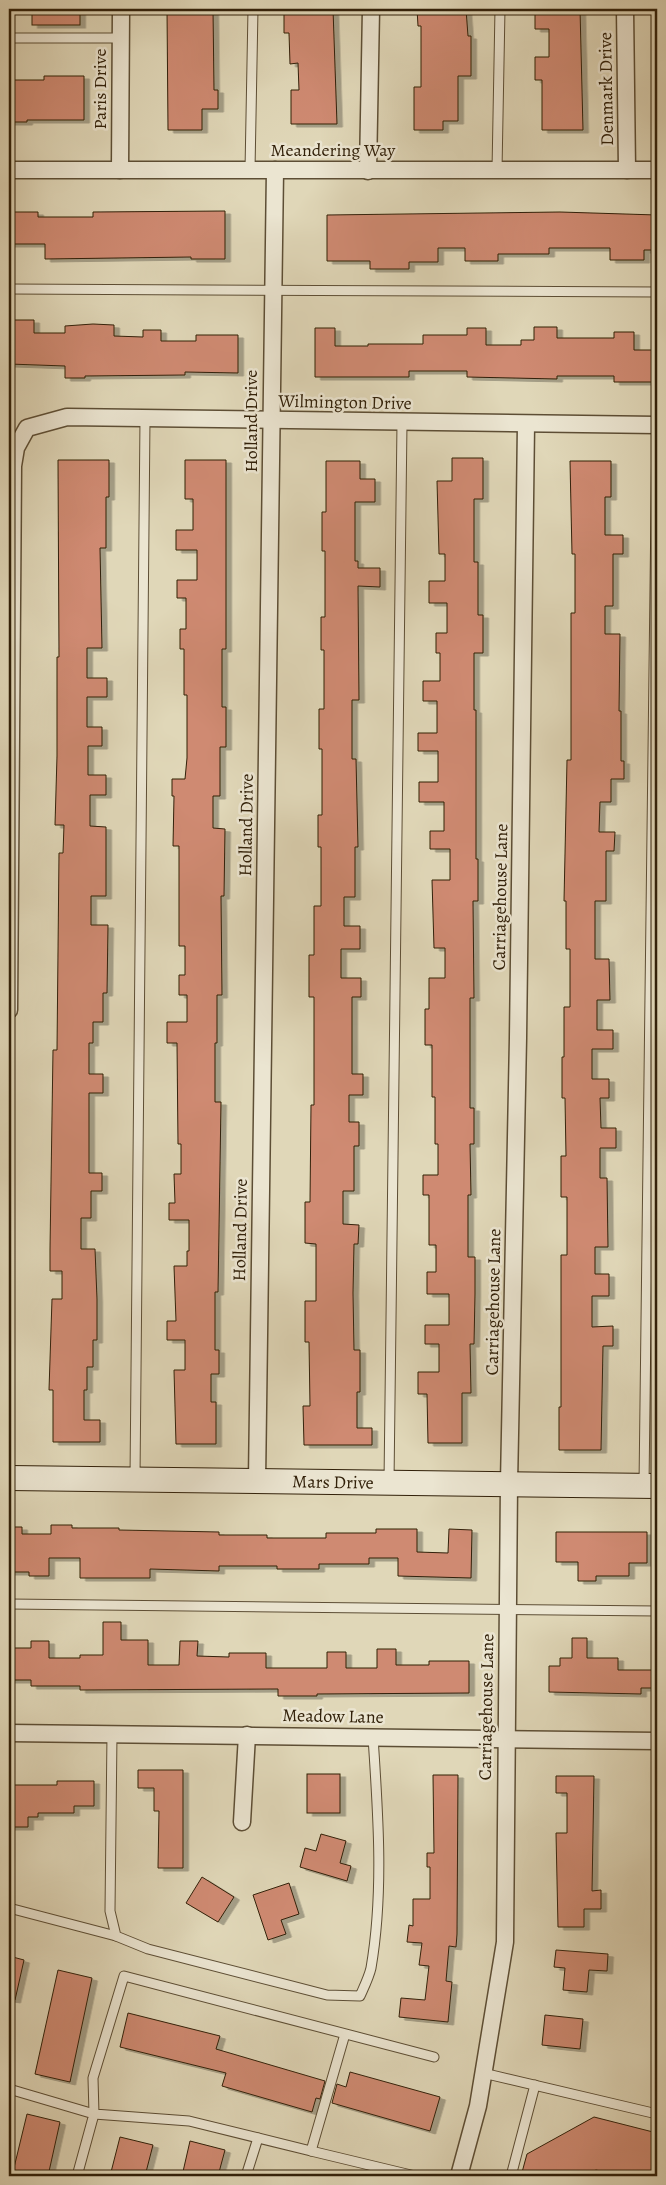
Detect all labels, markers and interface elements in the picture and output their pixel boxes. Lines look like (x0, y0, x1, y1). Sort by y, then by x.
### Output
street label: Denmark Drive (593, 32, 619, 146)
street label: Paris Drive (88, 48, 112, 130)
street label: Meandering Way (271, 138, 396, 162)
street label: Holland Drive (239, 370, 263, 472)
street label: Wilmington Drive (277, 389, 412, 415)
street label: Holland Drive (233, 773, 259, 877)
street label: Carriagehouse Lane (487, 823, 513, 971)
street label: Holland Drive (227, 1178, 253, 1282)
street label: Carriagehouse Lane (480, 1228, 506, 1376)
street label: Mars Drive (292, 1469, 374, 1495)
street label: Carriagehouse Lane (473, 1633, 499, 1781)
street label: Meadow Lane (282, 1703, 384, 1729)

